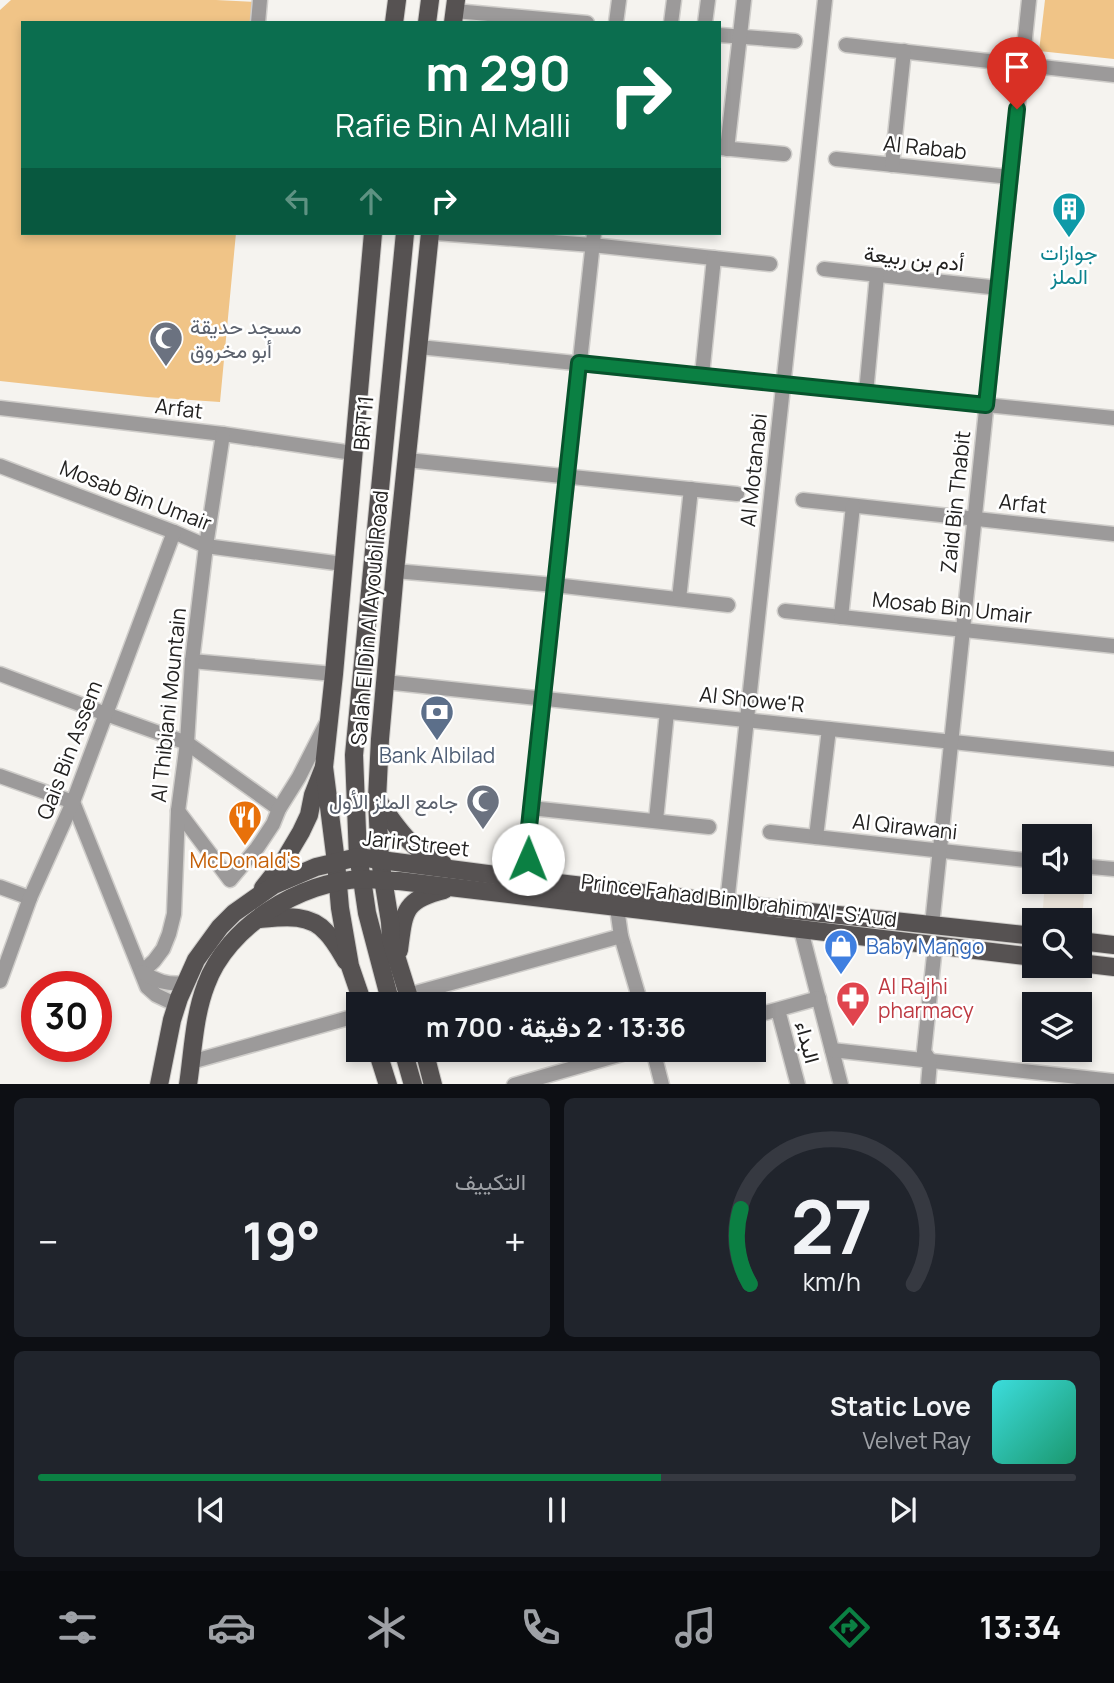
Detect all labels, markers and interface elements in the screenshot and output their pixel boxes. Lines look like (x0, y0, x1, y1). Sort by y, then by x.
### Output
pin (987, 37, 1047, 109)
text: 290 m (425, 39, 571, 106)
icon: arrive (998, 48, 1036, 86)
icon: right (595, 49, 686, 140)
text: Rafie Bin Al Malli (335, 103, 571, 147)
street label: Al Rabab (882, 129, 968, 165)
icon: left (279, 182, 317, 220)
icon: ahead (352, 182, 390, 220)
icon: right (425, 182, 463, 220)
building icon: جوازات الملز (1050, 190, 1088, 239)
place label: جوازات الملز (1040, 238, 1098, 290)
street label: أدم بن ربيعة (862, 239, 966, 278)
place label: مسجد حديقة أبو مخروق (190, 312, 302, 364)
mosque icon: مسجد حديقة أبو مخروق (147, 319, 185, 368)
street label: Arfat (153, 391, 205, 425)
street label: BRT11 (347, 394, 379, 452)
street label: Al Motanabi (733, 412, 773, 528)
street label: Zaid Bin Thabit (934, 429, 976, 575)
street label: Mosab Bin Umair (56, 453, 216, 537)
street label: Arfat (998, 487, 1048, 519)
street label: Salah El Din Al Ayoubi Road (344, 489, 394, 747)
street label: Mosab Bin Umair (871, 585, 1034, 629)
street label: Al Thibiani Mountain (144, 606, 192, 804)
street label: Qais Bin Assem (30, 677, 108, 823)
street label: Al Showe'R (698, 680, 806, 718)
bank icon: Bank Albilad (418, 693, 456, 742)
place label: Bank Albilad (379, 741, 495, 769)
mosque icon: جامع الملز الأول (464, 782, 502, 831)
place label: جامع الملز الأول (329, 787, 458, 816)
restaurant icon: McDonald's (226, 798, 264, 847)
street label: Al Qirawani (851, 807, 959, 845)
position arrow (491, 822, 565, 896)
street label: Jarir Street (361, 823, 471, 863)
map controls (1022, 824, 1092, 1062)
button: sound (1022, 824, 1092, 894)
place label: McDonald's (189, 846, 301, 874)
street label: Prince Fahad Bin Ibrahim Al-S'Aud (579, 867, 899, 933)
button: search (1022, 908, 1092, 978)
shop icon: Baby Mango (822, 927, 860, 976)
place label: Baby Mango (866, 932, 984, 960)
speed limit sign: 30 (21, 971, 112, 1062)
place label: Al Rajhi pharmacy (878, 972, 974, 1024)
pharmacy icon: Al Rajhi pharmacy (834, 979, 872, 1028)
button: layers (1022, 992, 1092, 1062)
text: 13:36 · 2 دقيقة · 700 m (426, 1009, 686, 1045)
street label: البداء (789, 1018, 827, 1066)
text: التكييف (455, 1165, 526, 1197)
text: 27 (791, 1176, 873, 1276)
text: 19° (242, 1205, 321, 1276)
text: − (38, 1215, 59, 1267)
text: + (504, 1215, 526, 1267)
text: km/h (803, 1263, 861, 1298)
text: Static Love (830, 1388, 971, 1424)
text: Velvet Ray (862, 1424, 971, 1456)
icon: previous (192, 1491, 230, 1529)
icon: pause (538, 1491, 576, 1529)
icon: next (884, 1491, 922, 1529)
icon: filters (53, 1603, 102, 1652)
icon: car (207, 1603, 256, 1652)
icon: climate (362, 1603, 411, 1652)
icon: phone (516, 1603, 565, 1652)
icon: music (671, 1603, 720, 1652)
icon: directions (825, 1603, 874, 1652)
text: 13:34 (980, 1605, 1061, 1649)

